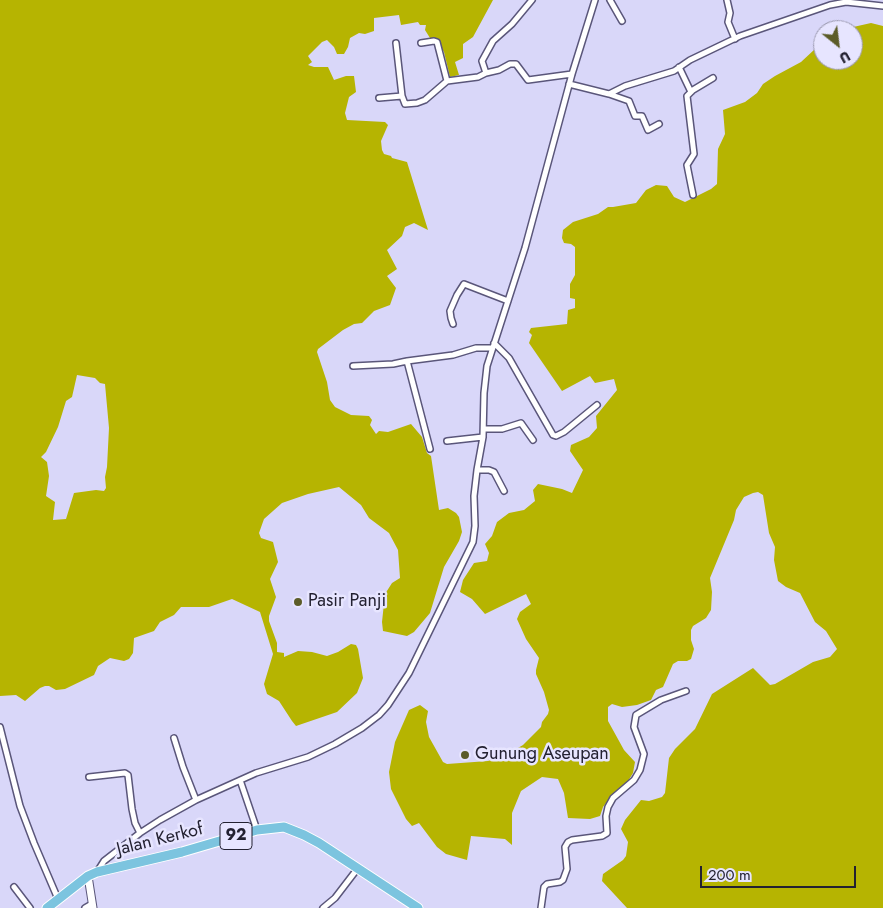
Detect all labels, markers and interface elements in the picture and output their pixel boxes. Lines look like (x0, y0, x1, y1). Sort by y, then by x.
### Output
north arrow (813, 20, 863, 70)
text: U (836, 46, 854, 68)
place label: Pasir Panji (308, 591, 386, 613)
marker: Pasir Panji (292, 596, 304, 608)
place label: Gunung Aseupan (475, 744, 609, 766)
marker: Gunung Aseupan (459, 749, 471, 761)
street label: Jalan Kerkof (115, 819, 205, 861)
road number: 92 (220, 822, 252, 849)
scale bar (703, 856, 859, 888)
text: 200 m (708, 864, 751, 886)

